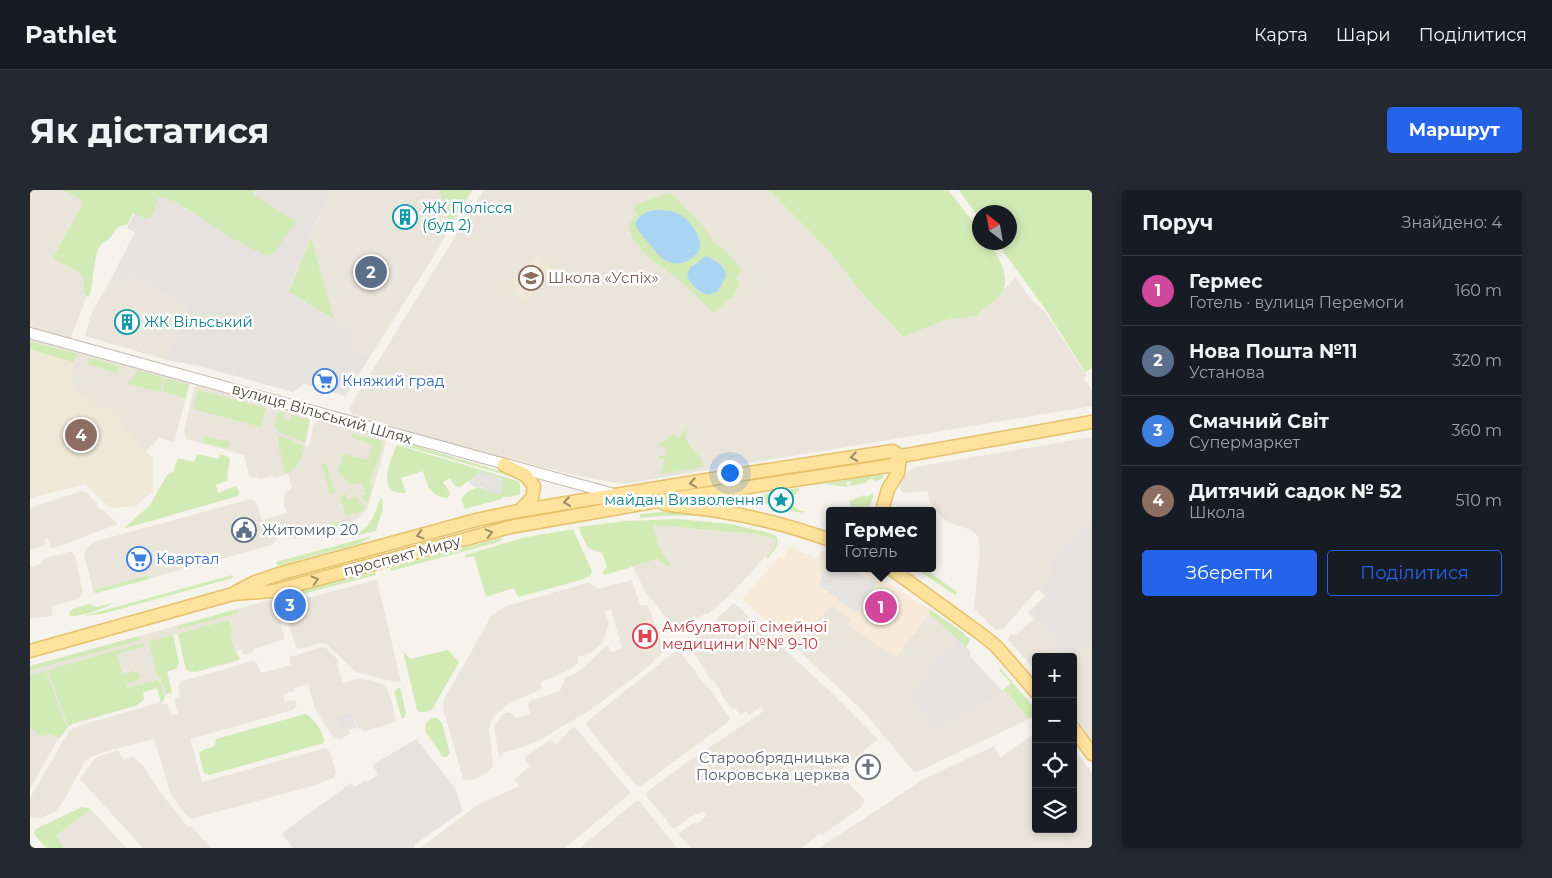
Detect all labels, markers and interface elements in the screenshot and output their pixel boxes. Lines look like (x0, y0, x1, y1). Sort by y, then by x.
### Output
text: Pathlet (25, 20, 117, 49)
text: Карта (1254, 24, 1308, 46)
text: Шари (1336, 24, 1391, 46)
text: Поділитися (1419, 24, 1527, 46)
button: Маршрут (1387, 107, 1522, 153)
text: Як дістатися (30, 109, 270, 152)
place label: ЖК Полісся (буд 2) (422, 198, 512, 234)
building icon: ЖК Полісся (буд 2) (392, 204, 418, 230)
north arrow (972, 205, 1017, 250)
text: Поруч (1142, 210, 1213, 235)
text: Знайдено: 4 (1401, 213, 1502, 232)
pin: 2 (355, 253, 387, 291)
school or university icon: Школа «Успіх» (518, 265, 544, 291)
place label: Школа «Успіх» (548, 268, 659, 287)
text: Гермес (1189, 270, 1263, 293)
text: 1 (1155, 281, 1161, 300)
text: 160 m (1455, 281, 1502, 300)
text: Готель · вулиця Перемоги (1189, 293, 1404, 312)
building icon: ЖК Вільський (114, 309, 140, 335)
place label: ЖК Вільський (144, 312, 253, 331)
text: Нова Пошта №11 (1189, 340, 1357, 363)
text: 2 (1153, 351, 1163, 370)
text: 320 m (1452, 351, 1502, 370)
text: Установа (1189, 363, 1265, 382)
supermarket icon: Княжий град (312, 368, 338, 394)
place label: Княжий град (342, 371, 445, 390)
street label: вулиця Вільський Шлях (230, 379, 415, 448)
text: Смачний Світ (1189, 410, 1329, 433)
pin: 4 (65, 416, 97, 454)
text: 3 (1153, 421, 1163, 440)
text: 360 m (1451, 421, 1502, 440)
text: Супермаркет (1189, 433, 1300, 452)
one-way arrow (849, 452, 858, 462)
your location (717, 460, 743, 486)
one-way arrow (689, 477, 698, 487)
text: Дитячий садок № 52 (1189, 480, 1402, 503)
place icon: майдан Визволення (768, 487, 794, 513)
place label: майдан Визволення (604, 490, 764, 509)
text: 4 (1152, 491, 1164, 510)
text: 510 m (1455, 491, 1502, 510)
one-way arrow (562, 497, 571, 507)
text: Школа (1189, 503, 1245, 522)
popup (826, 507, 936, 572)
public building icon: Житомир 20 (231, 517, 257, 543)
text: Гермес (844, 519, 918, 542)
place label: Житомир 20 (262, 520, 358, 539)
one-way arrow (484, 528, 493, 539)
one-way arrow (415, 529, 424, 540)
street label: проспект Миру (341, 531, 463, 580)
text: Готель (844, 542, 897, 561)
supermarket icon: Квартал (126, 546, 152, 572)
place label: Квартал (156, 549, 220, 568)
button: Зберегти (1142, 550, 1317, 596)
button: Поділитися (1327, 550, 1502, 596)
one-way arrow (310, 576, 318, 586)
pin: 3 (274, 586, 306, 624)
pin: 1 (865, 588, 897, 626)
place label: Амбулаторії сімейної медицини №№ 9-10 (662, 617, 827, 653)
hospital icon: Амбулаторії сімейної медицини №№ 9-10 (632, 623, 658, 649)
map controls (1032, 653, 1077, 833)
button: + (1032, 653, 1077, 698)
button: − (1032, 698, 1077, 743)
button: locate (1032, 743, 1077, 788)
place label: Старообрядницька Покровська церква (696, 748, 850, 784)
church icon: Старообрядницька Покровська церква (855, 754, 881, 780)
button: layers (1032, 788, 1077, 833)

